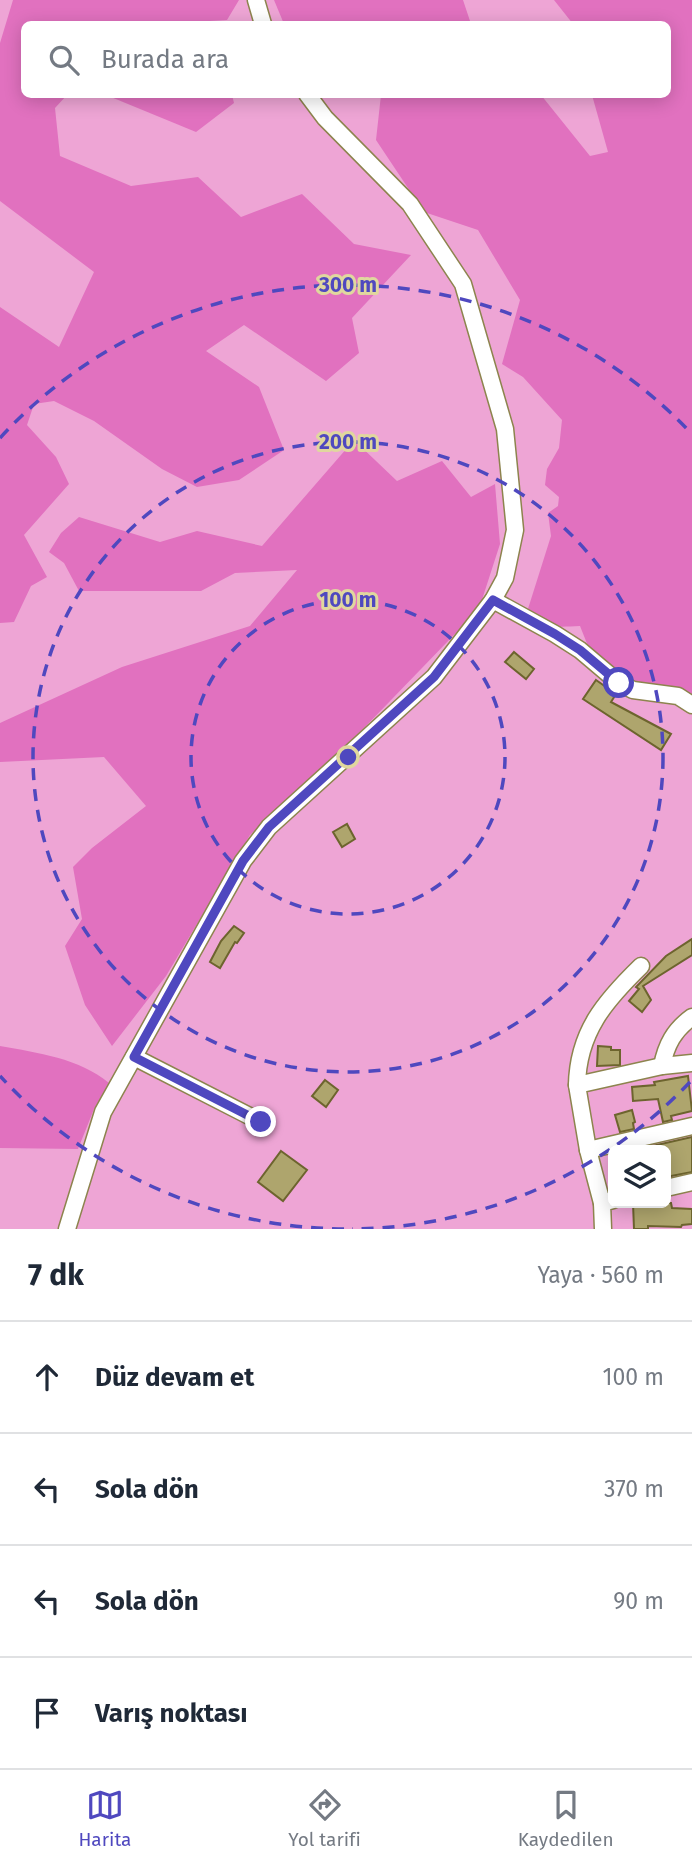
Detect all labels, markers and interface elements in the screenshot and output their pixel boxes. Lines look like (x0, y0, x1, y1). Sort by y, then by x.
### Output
search box (21, 21, 671, 98)
icon: search (45, 41, 83, 79)
text: Burada ara (101, 44, 229, 75)
text: 300 m (318, 272, 377, 298)
text: 200 m (319, 429, 377, 455)
text: 100 m (319, 587, 377, 613)
route start (603, 667, 634, 698)
centre of rings (336, 745, 360, 769)
route end (245, 1106, 276, 1137)
map controls (608, 1145, 671, 1208)
button: layers (608, 1145, 671, 1208)
text: 7 dk (28, 1257, 84, 1293)
text: Yaya · 560 m (537, 1261, 664, 1289)
icon: ahead (28, 1358, 66, 1396)
text: Düz devam et (95, 1362, 254, 1393)
text: 100 m (603, 1363, 664, 1391)
icon: left (28, 1470, 66, 1508)
text: Sola dön (95, 1474, 199, 1505)
text: 370 m (604, 1475, 664, 1503)
icon: left (28, 1582, 66, 1620)
text: Sola dön (95, 1586, 199, 1617)
text: 90 m (613, 1587, 664, 1615)
icon: arrive (28, 1694, 66, 1732)
text: Varış noktası (95, 1698, 248, 1729)
tab: Harita (78, 1786, 131, 1851)
tab: Yol tarifi (288, 1786, 361, 1851)
tab: Kaydedilen (518, 1786, 614, 1851)

